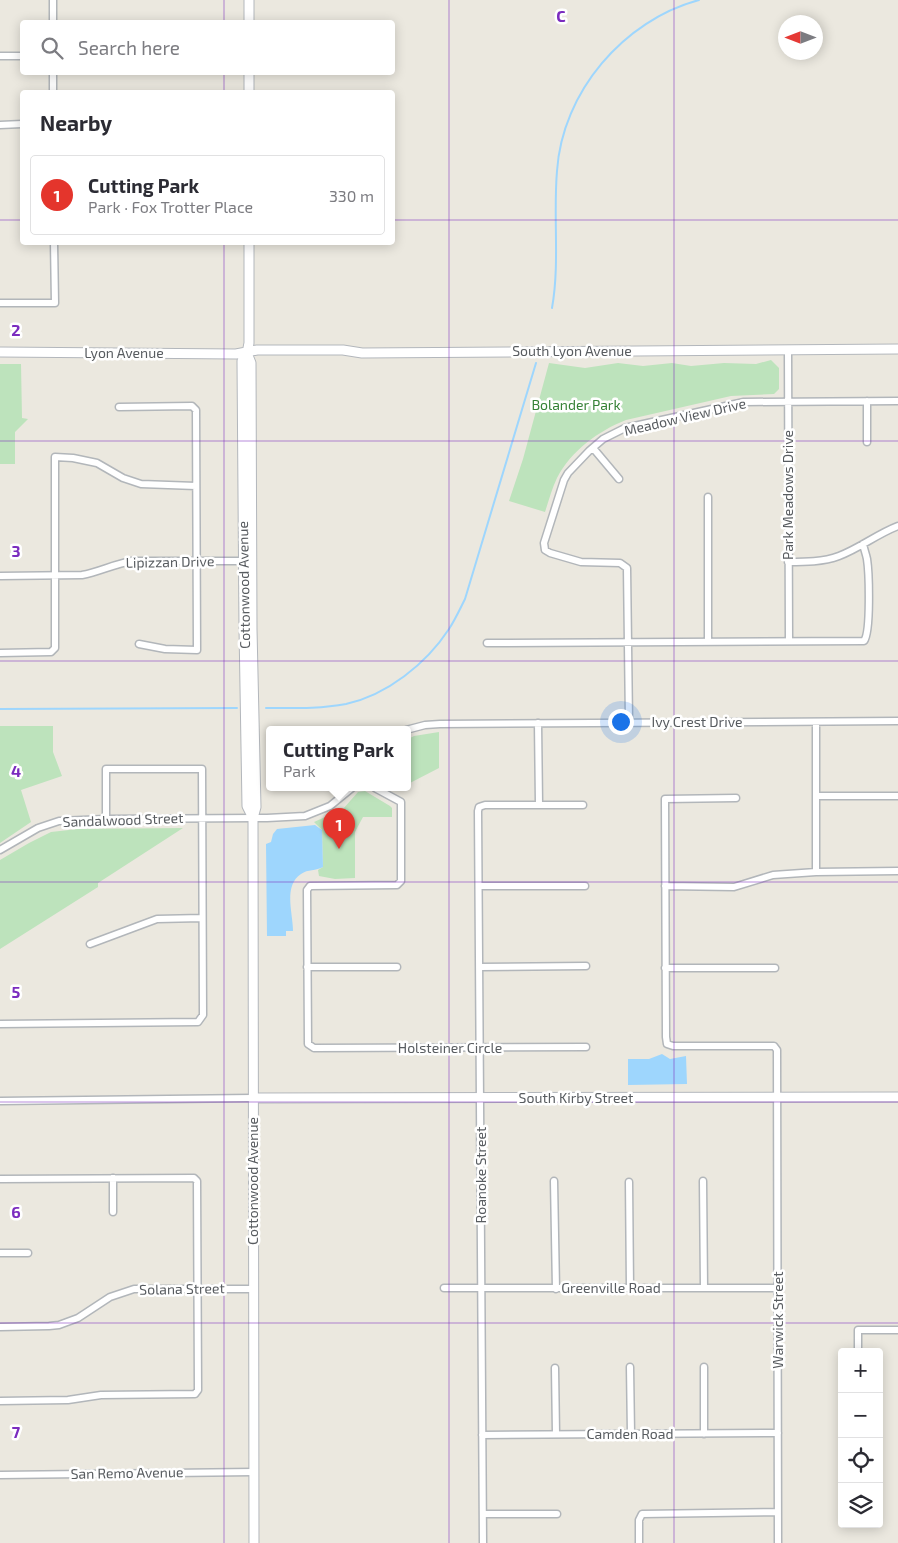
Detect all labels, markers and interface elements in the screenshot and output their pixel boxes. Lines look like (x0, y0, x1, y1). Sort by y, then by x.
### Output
text: C (556, 6, 566, 25)
north arrow (778, 15, 823, 60)
search box (20, 20, 395, 75)
icon: search (38, 34, 66, 62)
text: Search here (78, 36, 180, 59)
text: Nearby (40, 110, 112, 135)
text: Cutting Park (88, 174, 199, 197)
text: 1 (54, 186, 60, 205)
text: 330 m (329, 186, 374, 205)
text: Park · Fox Trotter Place (88, 197, 253, 216)
text: 2 (11, 320, 21, 339)
street label: South Lyon Avenue (512, 342, 632, 359)
street label: Lyon Avenue (84, 344, 164, 361)
street label: Meadow View Drive (622, 394, 747, 439)
park label: Bolander Park (531, 396, 621, 413)
street label: Park Meadows Drive (779, 430, 796, 560)
street label: Cottonwood Avenue (234, 521, 253, 649)
text: 3 (11, 541, 21, 560)
street label: Lipizzan Drive (125, 552, 214, 571)
your location (608, 709, 634, 735)
street label: Ivy Crest Drive (651, 713, 743, 730)
popup (266, 726, 411, 791)
text: Cutting Park (283, 738, 394, 761)
text: 4 (11, 761, 21, 780)
text: Park (283, 761, 316, 780)
pin: 1 (323, 808, 355, 849)
street label: Sandalwood Street (62, 809, 184, 830)
text: 5 (12, 982, 21, 1001)
street label: Holsteiner Circle (398, 1039, 502, 1056)
street label: South Kirby Street (519, 1089, 633, 1106)
street label: Cottonwood Avenue (244, 1117, 261, 1245)
street label: Roanoke Street (472, 1127, 489, 1223)
text: 6 (11, 1202, 21, 1221)
street label: Warwick Street (769, 1271, 786, 1369)
street label: Solana Street (139, 1279, 225, 1298)
street label: Greenville Road (561, 1279, 661, 1296)
map controls (838, 1348, 883, 1528)
button: + (838, 1348, 883, 1393)
button: − (838, 1393, 883, 1438)
text: 7 (12, 1422, 21, 1441)
street label: Camden Road (587, 1425, 673, 1442)
button: locate (838, 1438, 883, 1483)
street label: San Remo Avenue (70, 1463, 184, 1482)
button: layers (838, 1483, 883, 1528)

